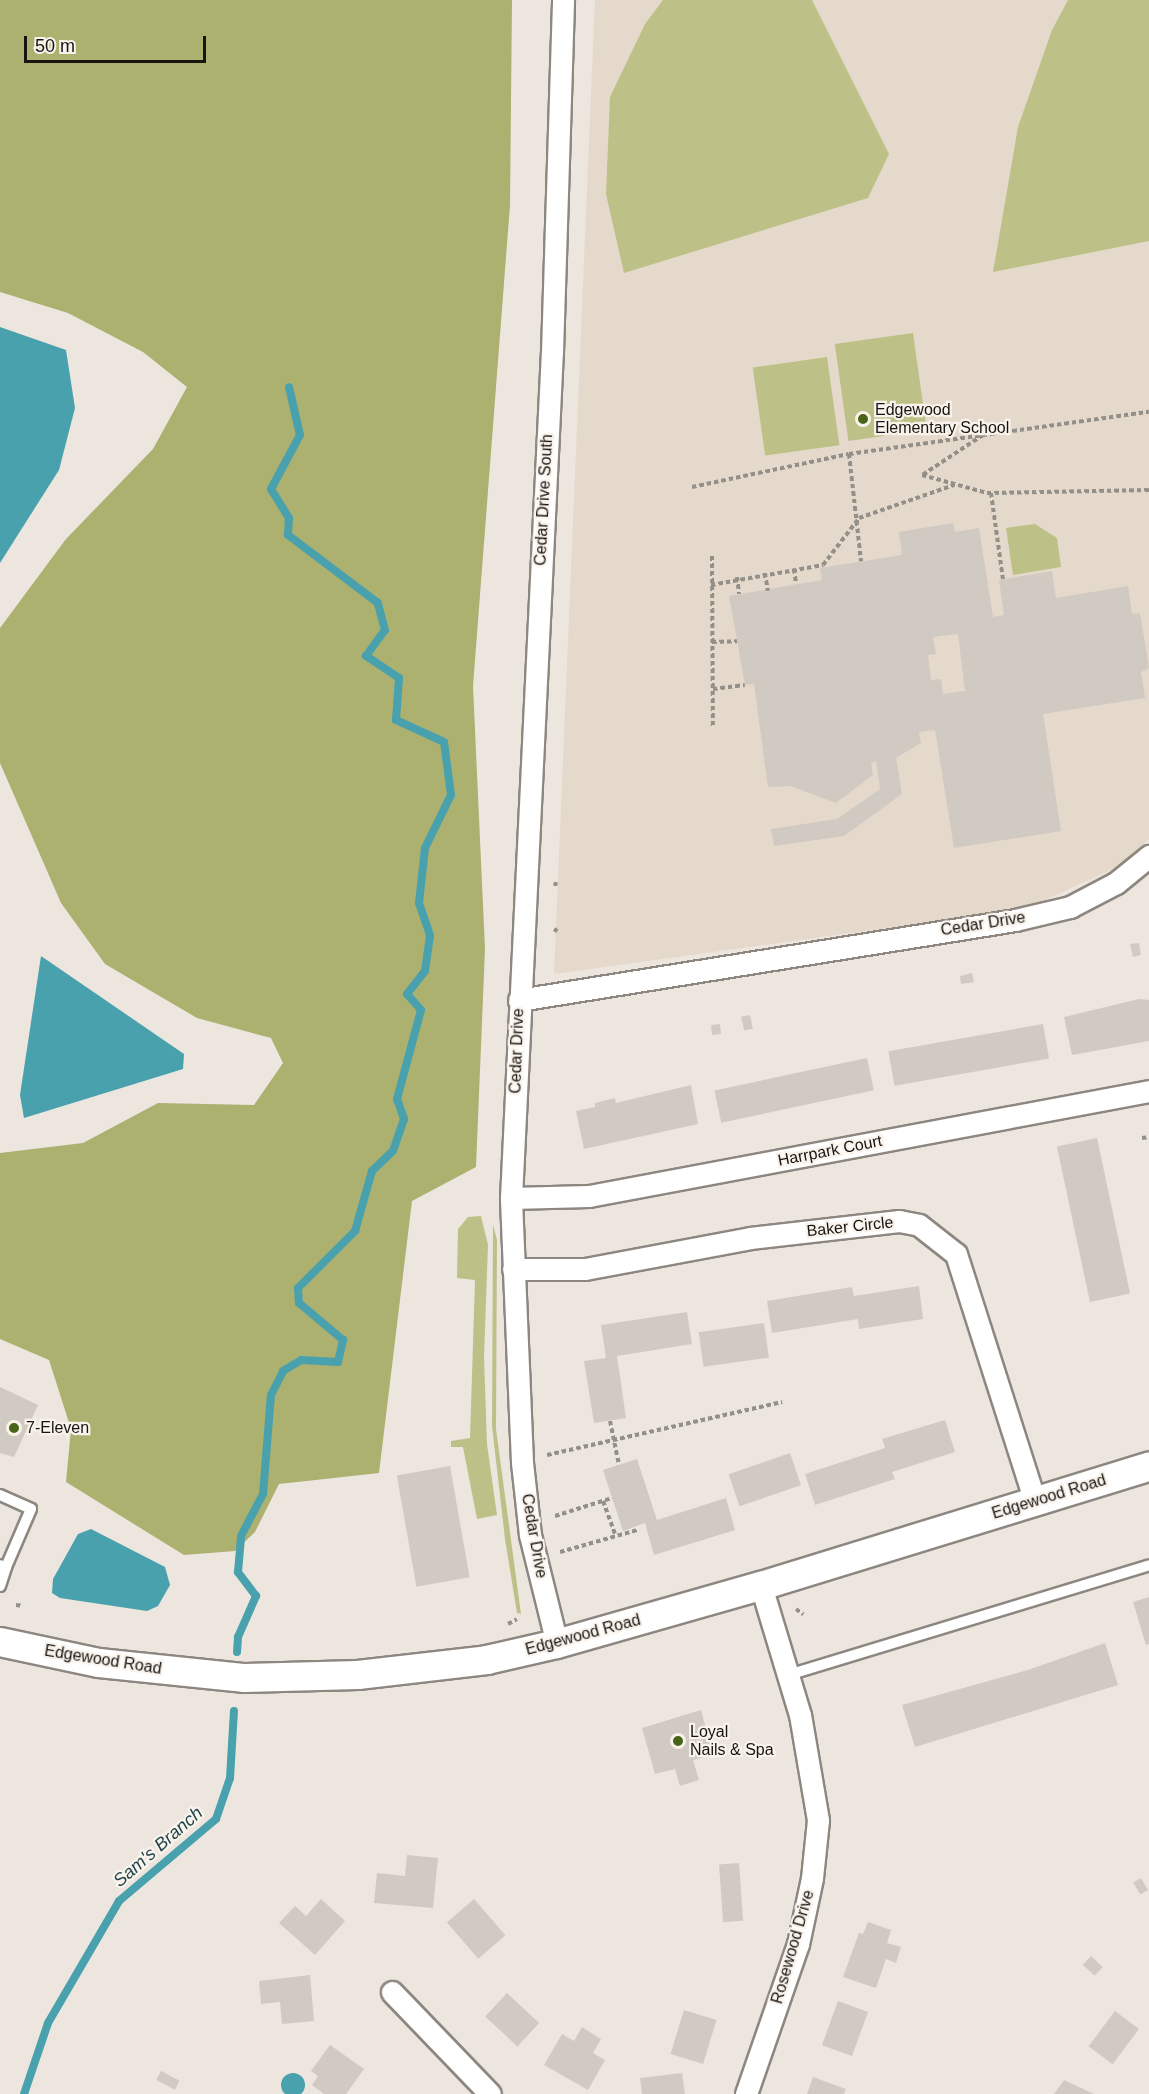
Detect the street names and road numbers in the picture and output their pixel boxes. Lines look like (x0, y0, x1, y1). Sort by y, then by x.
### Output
street label: Cedar Drive South (531, 434, 557, 566)
street label: Cedar Drive (939, 908, 1027, 940)
street label: Cedar Drive (506, 1008, 528, 1094)
street label: Harrpark Court (776, 1131, 884, 1171)
street label: Baker Circle (806, 1213, 894, 1241)
street label: Edgewood Road (990, 1471, 1108, 1523)
street label: Cedar Drive (517, 1492, 551, 1580)
street label: Edgewood Road (523, 1610, 643, 1660)
street label: Edgewood Road (43, 1641, 163, 1679)
street label: Rosewood Drive (768, 1888, 818, 2006)

